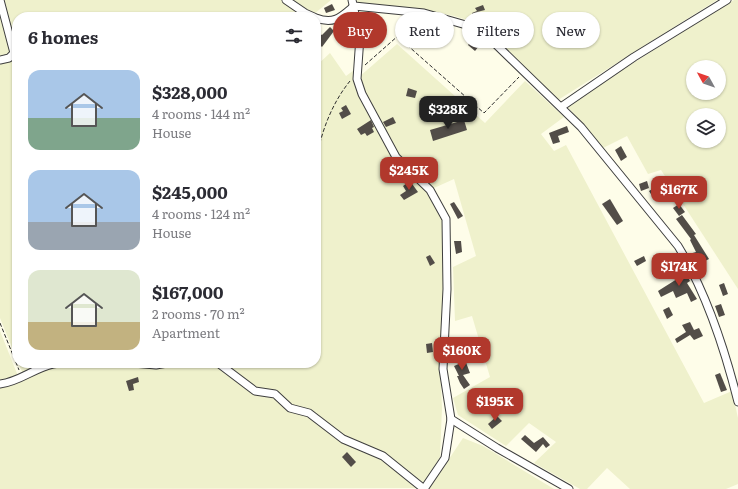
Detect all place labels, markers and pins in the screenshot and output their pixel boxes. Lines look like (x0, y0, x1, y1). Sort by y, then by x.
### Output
pin: $328K (420, 96, 476, 130)
pin: $245K (381, 157, 437, 191)
pin: $167K (651, 176, 707, 210)
pin: $174K (651, 253, 707, 287)
pin: $160K (434, 337, 490, 371)
pin: $195K (467, 388, 523, 422)

